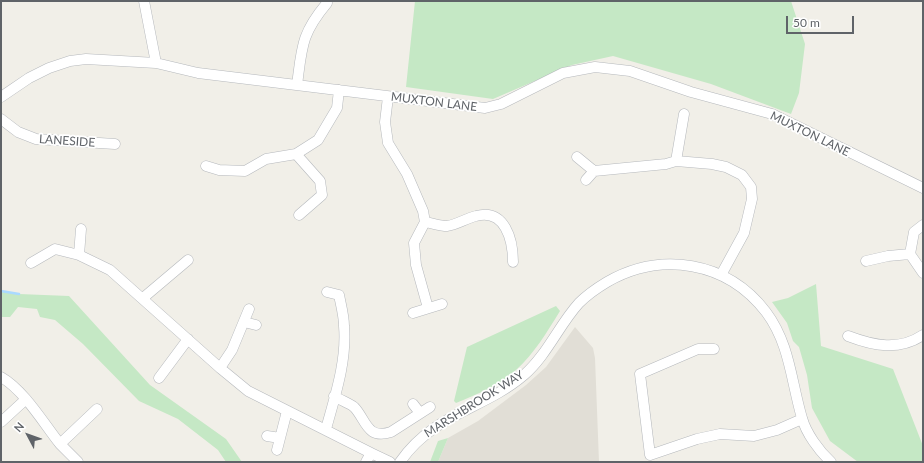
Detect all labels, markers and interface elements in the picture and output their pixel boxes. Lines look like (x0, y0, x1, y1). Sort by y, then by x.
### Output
scale bar (788, 8, 856, 34)
text: 50 m (793, 15, 820, 30)
street label: MUXTON LANE (390, 90, 478, 114)
street label: MUXTON LANE (768, 109, 852, 159)
street label: LANESIDE (38, 132, 96, 150)
street label: MARSHBROOK WAY (422, 368, 526, 440)
north arrow (8, 415, 48, 455)
text: N (11, 419, 26, 434)

